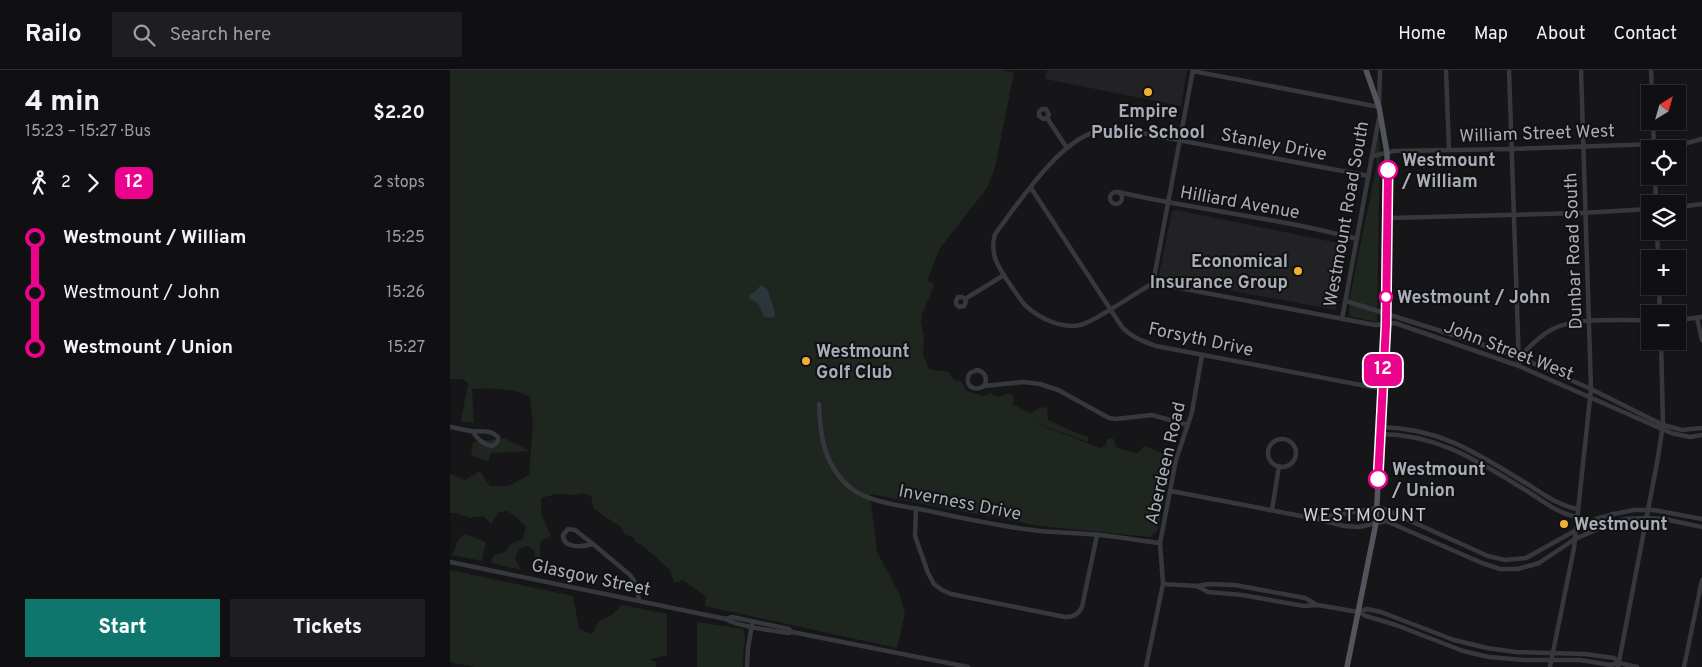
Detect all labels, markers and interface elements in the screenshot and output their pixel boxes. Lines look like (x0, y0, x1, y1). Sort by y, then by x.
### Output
search box (112, 12, 462, 57)
text: Railo (25, 20, 82, 50)
icon: search (130, 21, 158, 49)
text: Search here (170, 23, 271, 47)
text: Home (1398, 23, 1446, 46)
text: Map (1474, 23, 1508, 46)
text: About (1536, 23, 1585, 46)
text: Contact (1613, 23, 1677, 46)
text: 4 min (25, 85, 100, 121)
north arrow (1641, 85, 1686, 130)
map controls (1641, 85, 1686, 350)
marker: Empire Public School (1142, 86, 1154, 98)
text: $2.20 (373, 101, 425, 125)
place label: Empire Public School (1091, 101, 1205, 145)
street label: Westmount Road South (1320, 119, 1375, 309)
street label: William Street West (1459, 120, 1615, 149)
text: 15:23 – 15:27 · Bus (25, 122, 151, 142)
street label: Stanley Drive (1219, 124, 1329, 167)
button: locate (1641, 140, 1686, 185)
place label: Westmount / William (1401, 150, 1495, 194)
marker: Westmount / William (1378, 160, 1398, 180)
icon: walk (25, 169, 53, 197)
icon: forward (79, 169, 107, 197)
text: 12 (125, 171, 143, 194)
street label: Dunbar Road South (1560, 172, 1589, 330)
text: 2 (61, 173, 71, 193)
text: 2 stops (373, 173, 425, 193)
street label: Hilliard Avenue (1178, 182, 1301, 225)
button: layers (1641, 195, 1686, 240)
text: Westmount / William (63, 226, 246, 250)
text: 15:25 (386, 228, 425, 248)
button: + (1641, 250, 1686, 295)
place label: Economical Insurance Group (1150, 251, 1288, 295)
marker: Economical Insurance Group (1292, 265, 1304, 277)
text: Westmount / John (63, 281, 220, 305)
text: 15:26 (386, 283, 425, 303)
place label: Westmount / John (1397, 287, 1551, 310)
marker: Westmount / John (1379, 290, 1393, 304)
button: − (1641, 305, 1686, 350)
street label: John Street West (1440, 316, 1577, 387)
street label: Forsyth Drive (1146, 318, 1255, 363)
text: Westmount / Union (63, 336, 233, 360)
text: 15:27 (388, 338, 425, 358)
place label: Westmount Golf Club (816, 341, 909, 385)
line badge: 12 (1360, 354, 1406, 386)
marker: Westmount Golf Club (800, 355, 812, 367)
text: 12 (1374, 358, 1392, 381)
street label: Aberdeen Road (1141, 400, 1192, 527)
place label: Westmount / Union (1391, 459, 1485, 503)
marker: Westmount / Union (1368, 469, 1388, 489)
street label: Inverness Drive (896, 480, 1023, 527)
district label: WESTMOUNT (1303, 504, 1427, 528)
place label: Westmount (1574, 514, 1667, 537)
marker: Westmount (1558, 518, 1570, 530)
street label: Glasgow Street (529, 555, 652, 602)
button: Start (25, 599, 220, 657)
button: Tickets (230, 599, 425, 657)

